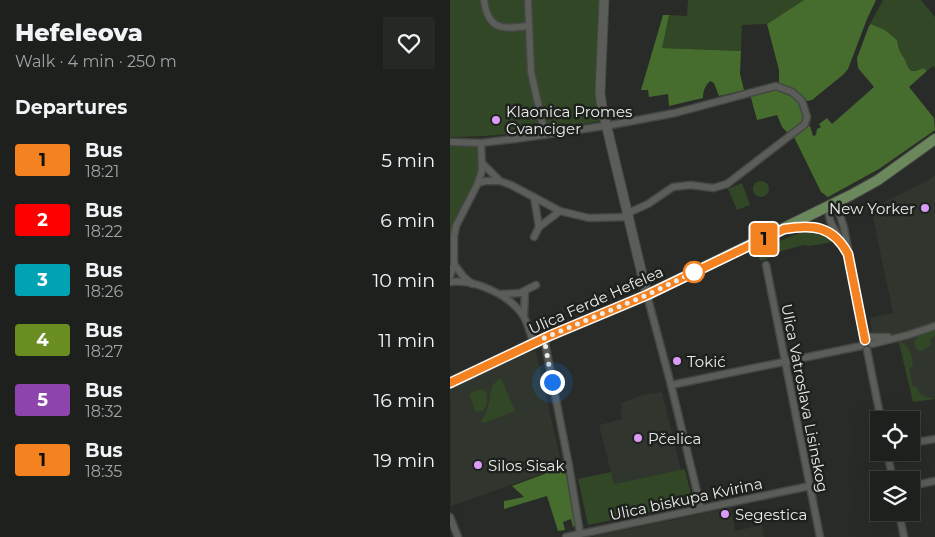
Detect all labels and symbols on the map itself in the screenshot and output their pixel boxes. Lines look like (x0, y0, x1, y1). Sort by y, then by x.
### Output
place label: Klaonica Promes Cvanciger (506, 102, 632, 138)
marker: Klaonica Promes Cvanciger (490, 114, 502, 126)
place label: New Yorker (829, 199, 915, 218)
marker: New Yorker (919, 202, 931, 214)
line badge: 1 (748, 223, 780, 255)
unlabelled marker (683, 261, 705, 283)
street label: Ulica Ferde Hefelea (526, 262, 666, 338)
street label: Ulica Vatroslava Lisinskog (777, 302, 833, 494)
place label: Tokić (687, 352, 726, 371)
marker: Tokić (671, 355, 683, 367)
your location (540, 370, 565, 395)
place label: Pčelica (648, 429, 701, 448)
marker: Pčelica (632, 432, 644, 444)
place label: Silos Sisak (488, 456, 564, 475)
marker: Silos Sisak (472, 459, 484, 471)
street label: Ulica biskupa Kvirina (608, 474, 764, 524)
place label: Segestica (735, 505, 807, 524)
marker: Segestica (719, 508, 731, 520)

